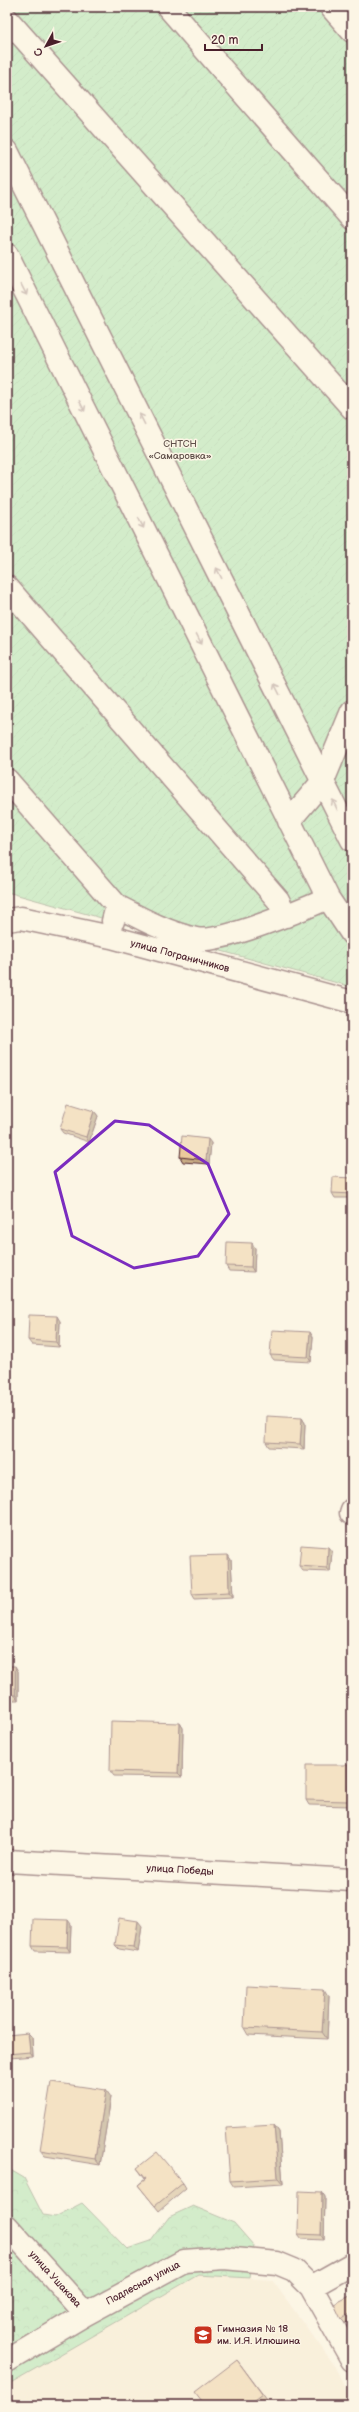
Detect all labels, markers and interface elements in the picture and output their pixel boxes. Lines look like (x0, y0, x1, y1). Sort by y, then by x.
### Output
north arrow (26, 26, 66, 66)
scale bar (205, 26, 262, 52)
text: 20 m (211, 33, 238, 48)
text: С (31, 45, 46, 59)
one-way arrow (21, 284, 29, 296)
one-way arrow (79, 400, 87, 412)
one-way arrow (137, 413, 145, 425)
park label: СНТСН «Самаровка» (148, 438, 212, 462)
one-way arrow (137, 516, 145, 528)
one-way arrow (215, 567, 222, 579)
one-way arrow (195, 633, 203, 645)
one-way arrow (273, 683, 280, 695)
one-way arrow (331, 800, 338, 812)
street label: улица Пограничников (129, 937, 231, 975)
street label: улица Победы (146, 1862, 214, 1878)
street label: улица Ушакова (26, 2248, 84, 2310)
street label: Подлесная улица (104, 2258, 182, 2308)
place label: Гимназия № 18 им. И.Я. Илюшина (217, 2323, 300, 2347)
school or university icon: Гимназия № 18 им. И.Я. Илюшина (192, 2324, 214, 2346)

